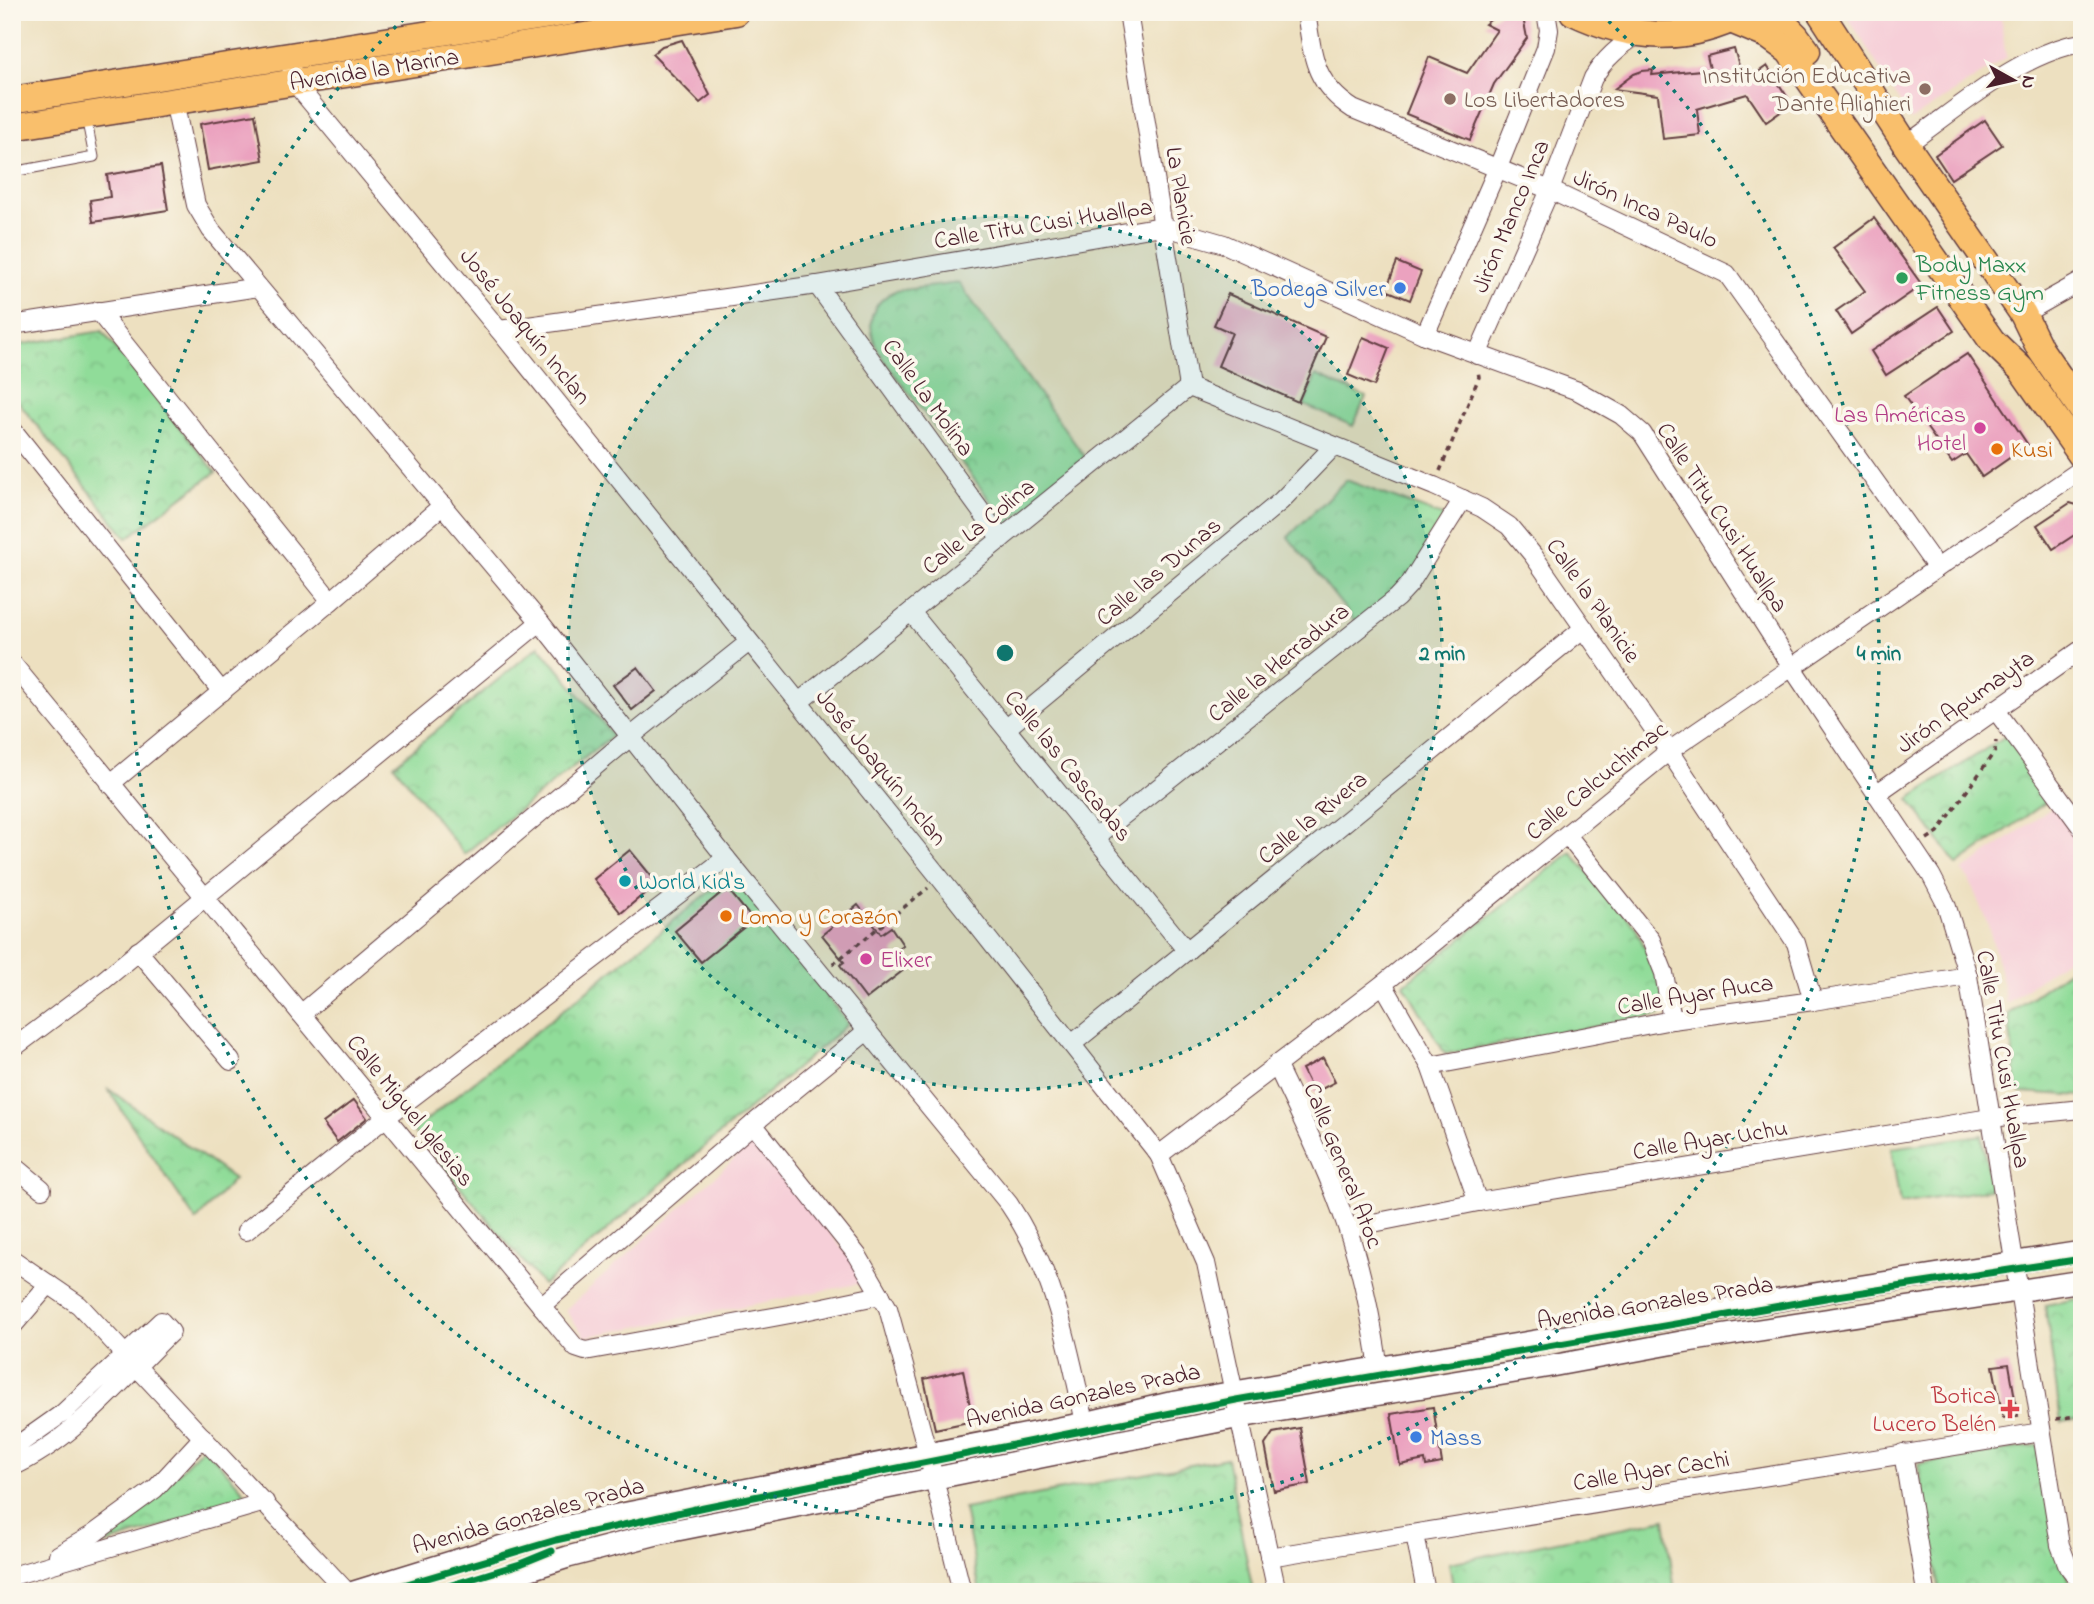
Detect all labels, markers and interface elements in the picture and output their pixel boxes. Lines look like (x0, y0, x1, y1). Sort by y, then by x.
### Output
street label: Avenida la Marina (287, 41, 462, 102)
north arrow (1979, 46, 2048, 116)
place label: Institución Educativa Dante Alighieri (1702, 60, 1911, 123)
text: N (2013, 74, 2042, 90)
marker: Institución Educativa Dante Alighieri (1917, 81, 1933, 97)
place label: Los Libertadores (1464, 84, 1625, 119)
marker: Los Libertadores (1442, 91, 1458, 107)
street label: Jirón Manco Inca (1464, 135, 1560, 299)
street label: La Planicie (1154, 145, 1205, 248)
street label: Jirón Inca Paulo (1567, 161, 1723, 259)
street label: Calle Titu Cusi Huallpa (932, 191, 1155, 260)
street label: José Joaquín Inclan (450, 242, 598, 414)
place label: Body Maxx Fitness Gym (1915, 249, 2044, 313)
marker: Body Maxx Fitness Gym (1894, 270, 1910, 286)
place label: Bodega Silver (1250, 273, 1387, 308)
marker: Bodega Silver (1392, 280, 1408, 296)
street label: Calle La Molina (872, 332, 982, 465)
place label: Las Américas Hotel (1834, 399, 1966, 462)
street label: Calle Titu Cusi Huallpa (1646, 416, 1796, 620)
marker: Las Américas Hotel (1972, 420, 1988, 436)
place label: Kusi (2011, 434, 2053, 469)
marker: Kusi (1989, 441, 2005, 457)
street label: Calle La Colina (915, 471, 1044, 585)
street label: Calle las Dunas (1089, 510, 1230, 636)
street label: Calle la Planicie (1536, 532, 1648, 671)
street label: Calle la Herradura (1201, 596, 1358, 732)
text: 2 min (1418, 640, 1465, 670)
text: 4 min (1857, 640, 1901, 670)
centre of rings (993, 641, 1017, 665)
street label: Jirón Apumayta (1890, 642, 2043, 764)
street label: José Joaquín Inclan (806, 683, 954, 855)
street label: Calle las Cascadas (995, 683, 1139, 850)
street label: Calle Calcuchimac (1519, 713, 1676, 850)
street label: Calle la Rivera (1251, 764, 1376, 874)
place label: World Kid's (639, 866, 745, 901)
marker: World Kid's (617, 873, 633, 889)
place label: Lomo y Corazón (740, 901, 898, 937)
marker: Lomo y Corazón (718, 908, 734, 924)
place label: Elixer (880, 944, 932, 979)
street label: Calle Titu Cusi Huallpa (1965, 948, 2038, 1171)
marker: Elixer (858, 951, 874, 967)
street label: Calle Ayar Auca (1615, 967, 1776, 1027)
street label: Calle Miguel Iglesias (337, 1028, 482, 1195)
street label: Calle General Atoc (1293, 1078, 1391, 1254)
street label: Calle Ayar Uchu (1630, 1112, 1791, 1172)
street label: Avenida Gonzales Prada (1535, 1269, 1776, 1340)
street label: Avenida Gonzales Prada (963, 1356, 1204, 1439)
place label: Botica Lucero Belén (1873, 1380, 1996, 1443)
marker: Botica Lucero Belén (2002, 1401, 2018, 1417)
place label: Mass (1430, 1422, 1482, 1457)
marker: Mass (1408, 1429, 1424, 1445)
street label: Calle Ayar Cachi (1571, 1443, 1732, 1503)
street label: Avenida Gonzales Prada (409, 1470, 649, 1565)

